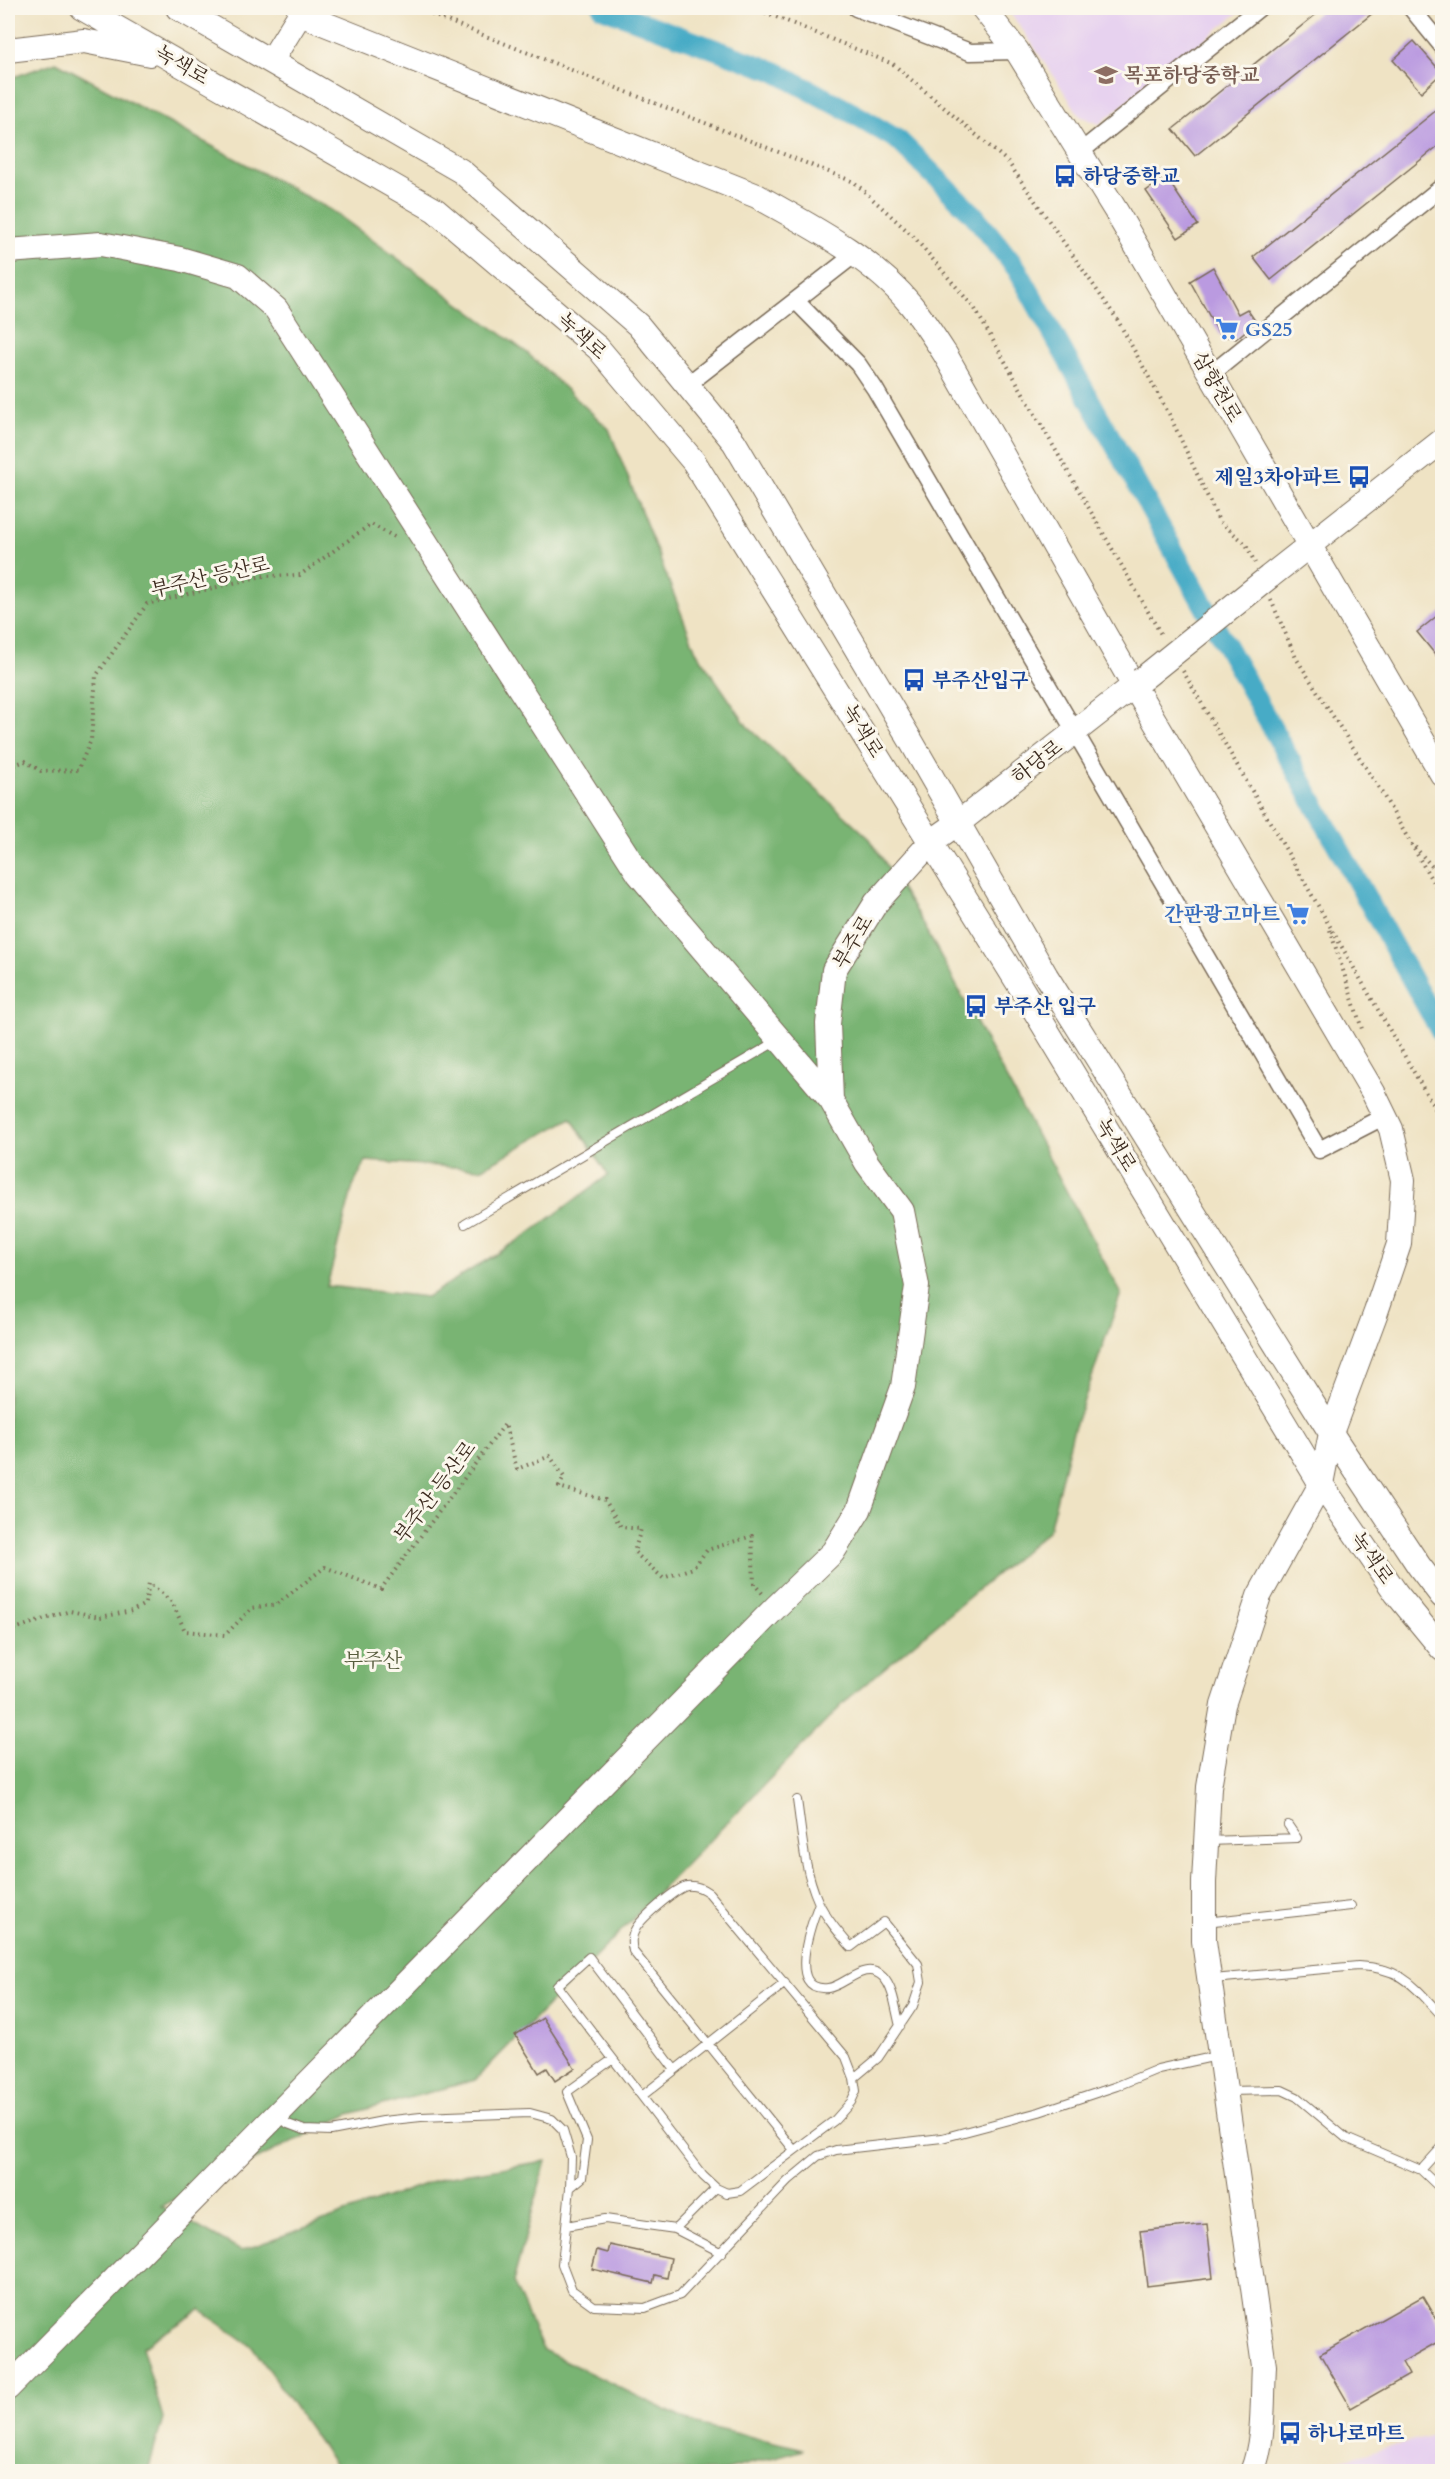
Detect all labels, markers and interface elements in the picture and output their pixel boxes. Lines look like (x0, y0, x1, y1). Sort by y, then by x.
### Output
street label: 녹색로 (150, 39, 214, 91)
school or university icon: 목포하당중학교 (1093, 62, 1119, 88)
place label: 목포하당중학교 (1124, 62, 1260, 89)
bus stop icon: 하당중학교 (1052, 163, 1078, 189)
place label: 하당중학교 (1083, 163, 1180, 190)
street label: 녹색로 (552, 306, 612, 366)
supermarket icon: GS25 (1214, 316, 1240, 342)
place label: GS25 (1245, 316, 1292, 343)
street label: 삼향천로 (1186, 347, 1248, 427)
place label: 제일3차아파트 (1215, 464, 1341, 491)
bus stop icon: 제일3차아파트 (1346, 464, 1372, 490)
street label: 부주산 등산로 (148, 550, 272, 604)
bus stop icon: 부주산입구 (901, 667, 927, 693)
place label: 부주산입구 (932, 667, 1029, 694)
street label: 녹색로 (836, 699, 890, 763)
street label: 하당로 (1006, 734, 1068, 790)
place label: 간판광고마트 (1164, 901, 1280, 928)
supermarket icon: 간판광고마트 (1285, 901, 1311, 927)
street label: 부주로 (827, 910, 879, 974)
bus stop icon: 부주산 입구 (963, 993, 989, 1019)
place label: 부주산 입구 (994, 993, 1096, 1020)
street label: 녹색로 (1090, 1113, 1142, 1177)
street label: 부주산 등산로 (388, 1435, 482, 1549)
street label: 녹색로 (1344, 1527, 1400, 1589)
park label: 부주산 (344, 1647, 403, 1674)
bus stop icon: 하나로마트 (1277, 2420, 1303, 2446)
place label: 하나로마트 (1308, 2420, 1405, 2447)

